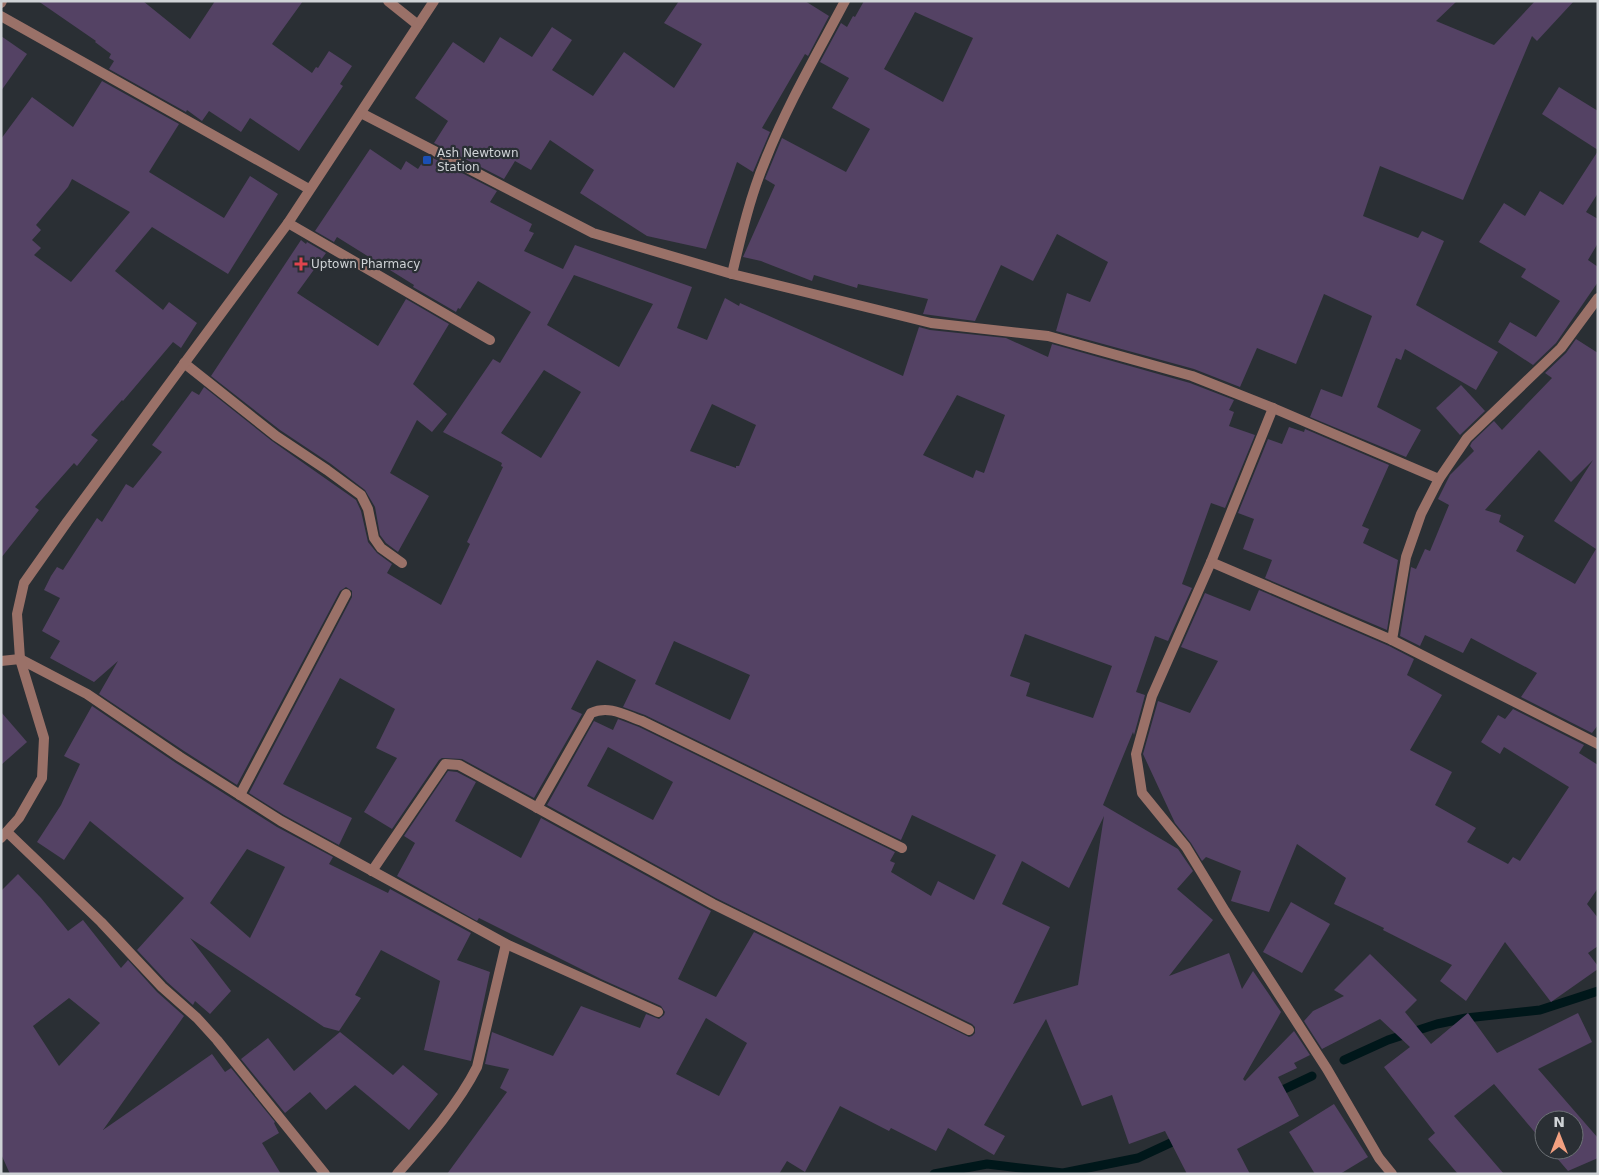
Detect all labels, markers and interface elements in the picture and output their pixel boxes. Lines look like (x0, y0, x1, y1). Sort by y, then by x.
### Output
place label: Ash Newtown Station (437, 146, 519, 174)
marker: Ash Newtown Station (421, 154, 433, 166)
place label: Uptown Pharmacy (311, 257, 420, 271)
marker: Uptown Pharmacy (295, 258, 307, 270)
north arrow (1534, 1110, 1584, 1160)
text: N (1553, 1114, 1565, 1130)

